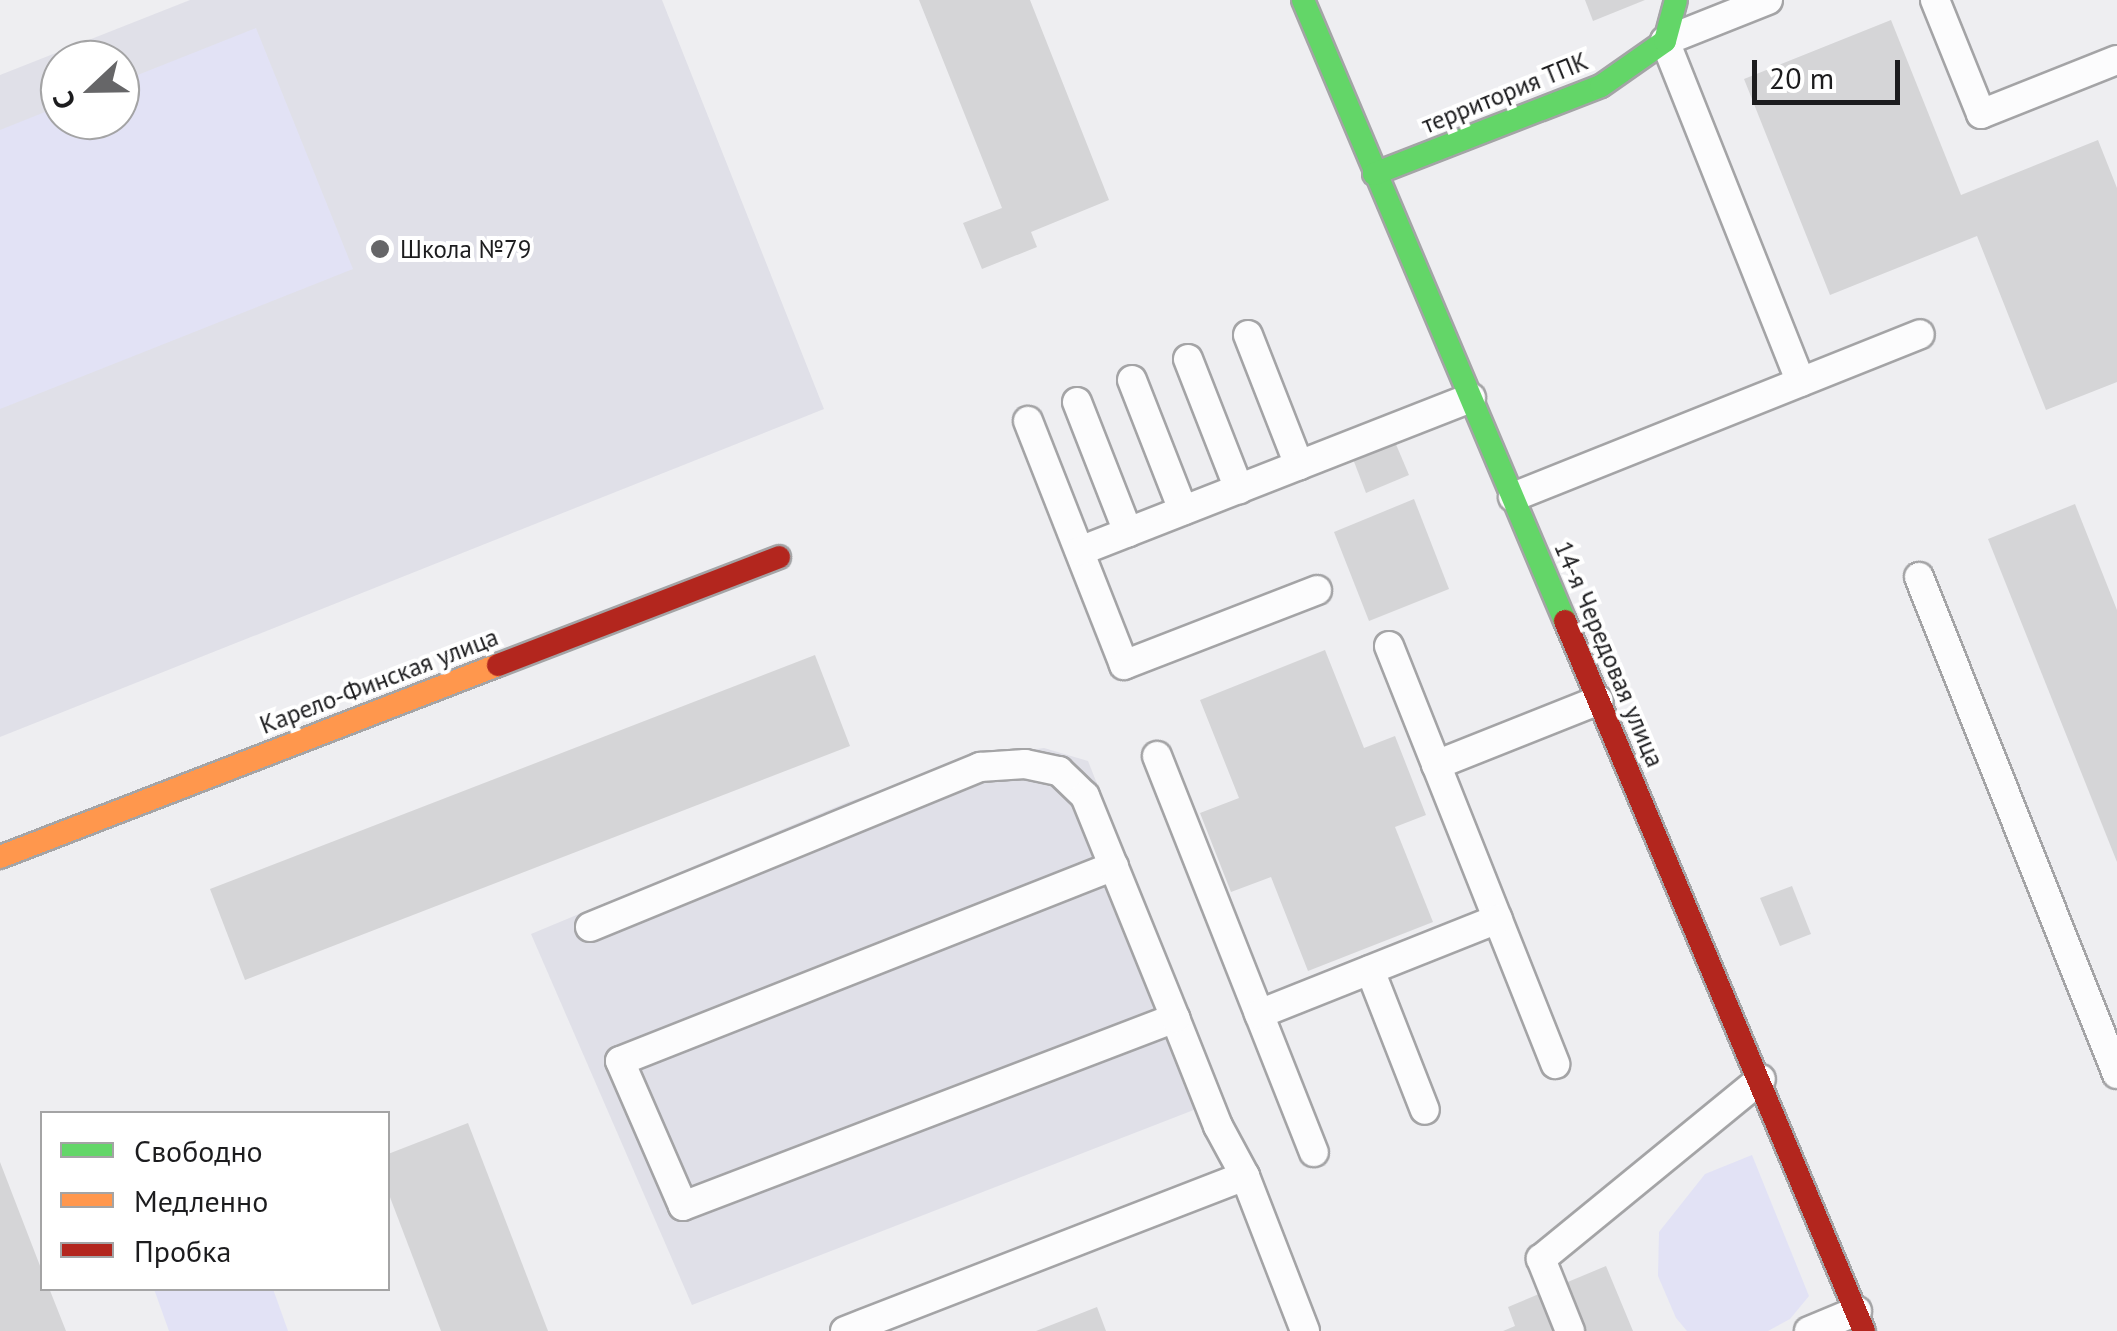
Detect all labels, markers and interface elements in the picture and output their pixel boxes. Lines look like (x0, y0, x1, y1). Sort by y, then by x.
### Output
north arrow (40, 40, 140, 140)
scale bar (1757, 40, 1904, 102)
street label: территория ТПК (1417, 46, 1593, 140)
text: 20 m (1769, 58, 1834, 97)
text: С (43, 86, 84, 115)
place label: Школа №79 (400, 234, 531, 264)
marker: Школа №79 (369, 238, 391, 260)
street label: 14-я Чередовая улица (1548, 537, 1670, 771)
street label: Карело-Финская улица (256, 622, 502, 740)
legend (40, 1111, 390, 1291)
text: Свободно (134, 1131, 263, 1170)
text: Медленно (134, 1181, 268, 1220)
text: Пробка (134, 1231, 231, 1270)

